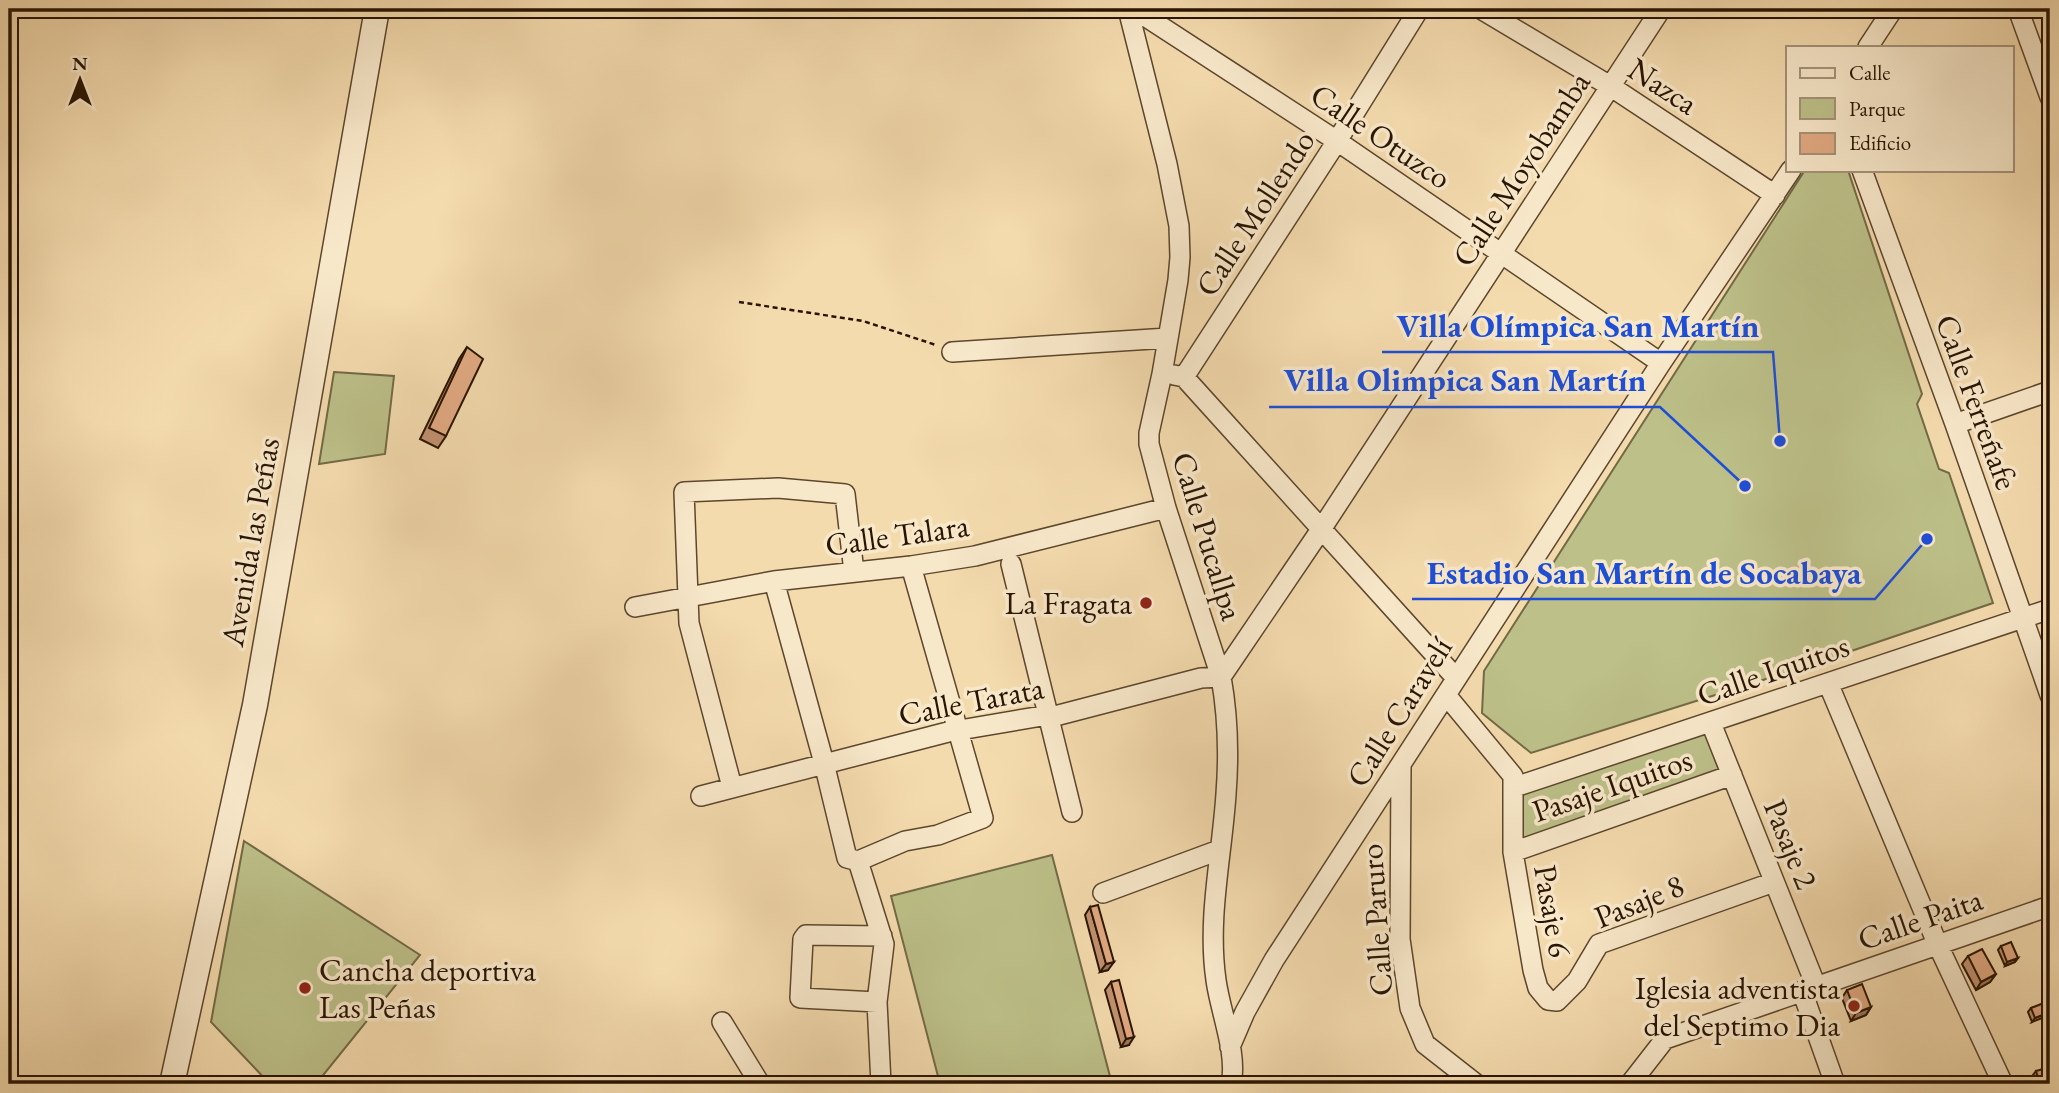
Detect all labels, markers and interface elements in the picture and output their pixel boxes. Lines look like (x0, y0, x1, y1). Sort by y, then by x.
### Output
north arrow (46, 46, 116, 116)
legend (1786, 46, 2014, 172)
street label: Nazca (1620, 48, 1706, 124)
text: N (72, 51, 88, 76)
text: Calle (1849, 59, 1891, 86)
street label: Calle Moyobamba (1442, 63, 1600, 274)
street label: Calle Otuzco (1302, 73, 1460, 199)
text: Parque (1849, 95, 1905, 122)
street label: Calle Mollendo (1186, 122, 1324, 304)
text: Edificio (1849, 129, 1911, 156)
callout: Villa Olímpica San Martín (1382, 298, 1773, 352)
text: Villa Olímpica San Martín (1396, 304, 1760, 347)
street label: Calle Ferreñafe (1926, 309, 2028, 495)
callout: Villa Olimpica San Martín (1269, 353, 1660, 407)
text: Villa Olimpica San Martín (1283, 358, 1647, 401)
street label: Avenida las Peñas (211, 434, 289, 651)
street label: Calle Pucallpa (1163, 447, 1254, 625)
street label: Calle Talara (823, 504, 972, 566)
callout: Estadio San Martín de Socabaya (1412, 545, 1875, 599)
text: Estadio San Martín de Socabaya (1427, 551, 1862, 594)
place label: La Fragata (1005, 582, 1132, 624)
marker: La Fragata (1138, 595, 1154, 611)
street label: Calle Iquitos (1691, 624, 1855, 716)
street label: Calle Caravelí (1336, 629, 1462, 795)
street label: Calle Tarata (895, 666, 1047, 736)
street label: Pasaje Iquitos (1527, 738, 1697, 832)
street label: Pasaje 2 (1754, 793, 1828, 896)
street label: Calle Paruro (1350, 842, 1402, 998)
street label: Pasaje 6 (1524, 862, 1582, 960)
street label: Pasaje 8 (1588, 864, 1690, 938)
street label: Calle Paita (1852, 878, 1988, 960)
place label: Cancha deportiva Las Peñas (319, 949, 536, 1028)
place label: Iglesia adventista del Septimo Dia (1635, 967, 1840, 1046)
marker: Cancha deportiva Las Peñas (297, 980, 313, 996)
marker: Iglesia adventista del Septimo Dia (1846, 998, 1862, 1014)

